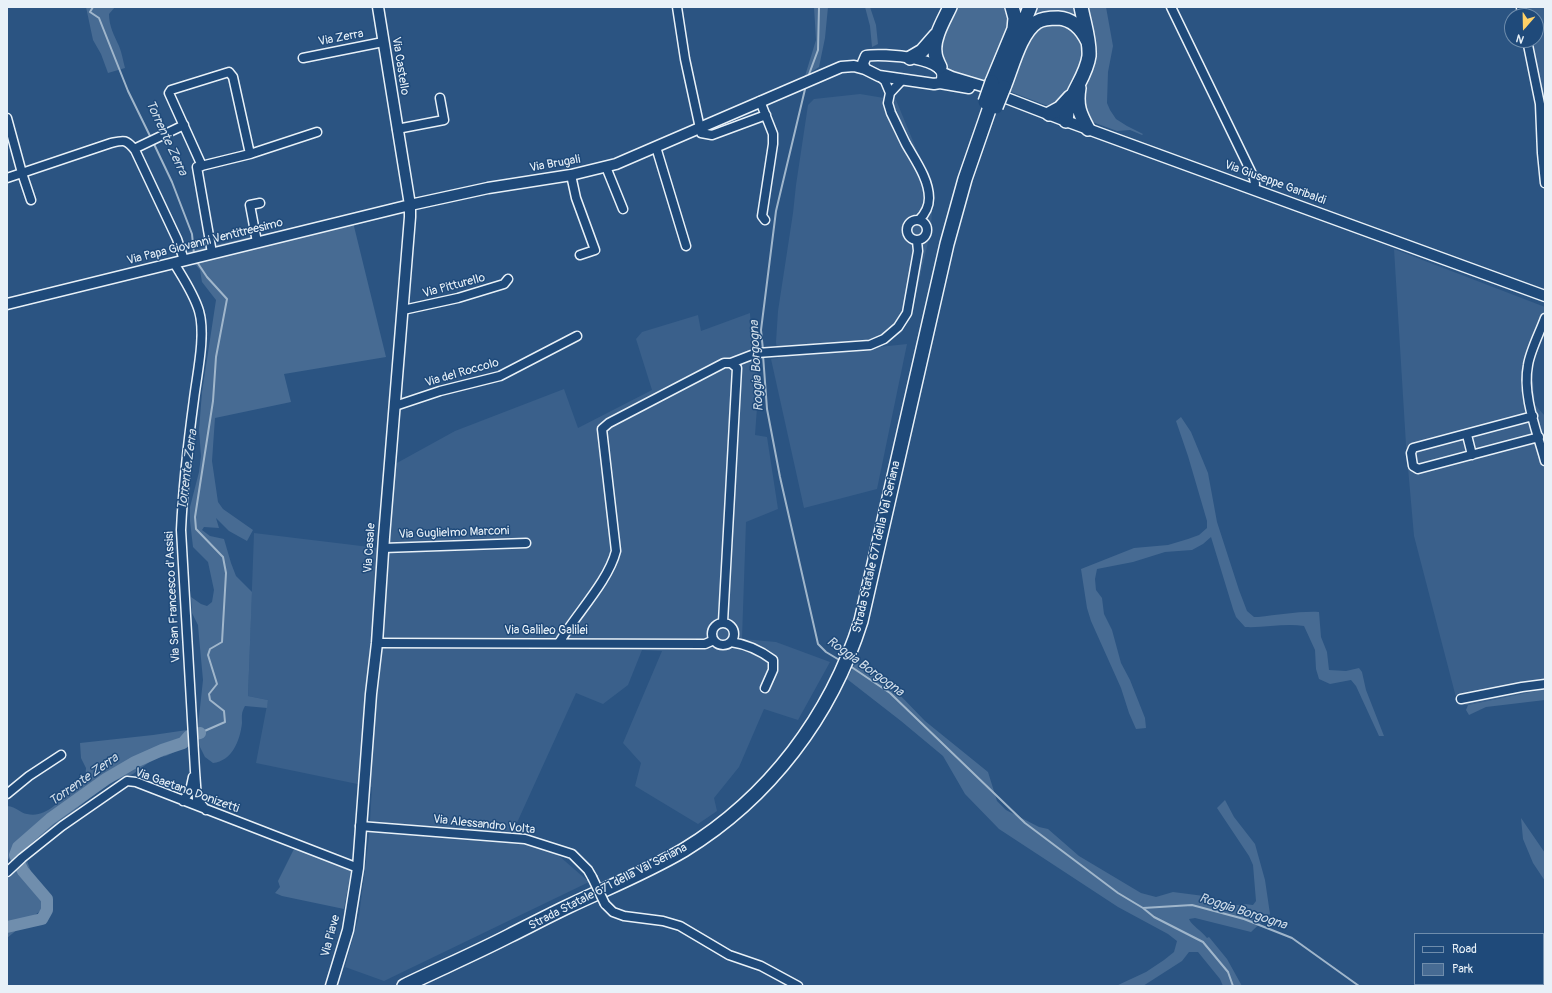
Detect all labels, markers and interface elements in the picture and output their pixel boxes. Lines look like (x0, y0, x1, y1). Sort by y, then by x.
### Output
north arrow (1504, 8, 1544, 48)
street label: Via Zerra (317, 27, 365, 49)
text: N (1514, 31, 1526, 46)
street label: Via Castello (388, 36, 412, 96)
water label: Torrente Zerra (142, 98, 190, 178)
street label: Via Brugali (529, 152, 581, 176)
street label: Via Giuseppe Garibaldi (1222, 158, 1328, 208)
street label: Via Papa Giovanni Ventitreesimo (126, 216, 284, 268)
street label: Via Pitturello (421, 271, 487, 301)
water label: Roggia Borgogna (747, 320, 767, 412)
street label: Via del Roccolo (423, 356, 501, 390)
water label: Torrente Zerra (175, 429, 201, 511)
street label: Strada Statale 671 della Val Seriana (850, 460, 904, 634)
street label: Via Casale (361, 522, 379, 574)
street label: Via Guglielmo Marconi (398, 524, 510, 542)
street label: Via San Francesco d'Assisi (162, 531, 184, 663)
street label: Via Galileo Galilei (504, 624, 588, 638)
water label: Roggia Borgogna (824, 634, 906, 700)
water label: Torrente Zerra (46, 750, 122, 810)
street label: Via Gaetano Donizetti (133, 765, 241, 817)
street label: Via Alessandro Volta (432, 812, 536, 838)
street label: Strada Statale 671 della Val Seriana (526, 841, 690, 933)
water label: Roggia Borgogna (1197, 890, 1289, 934)
street label: Via Piave (318, 913, 344, 959)
legend (1414, 933, 1544, 985)
text: Road (1452, 942, 1477, 957)
text: Park (1452, 962, 1473, 977)

